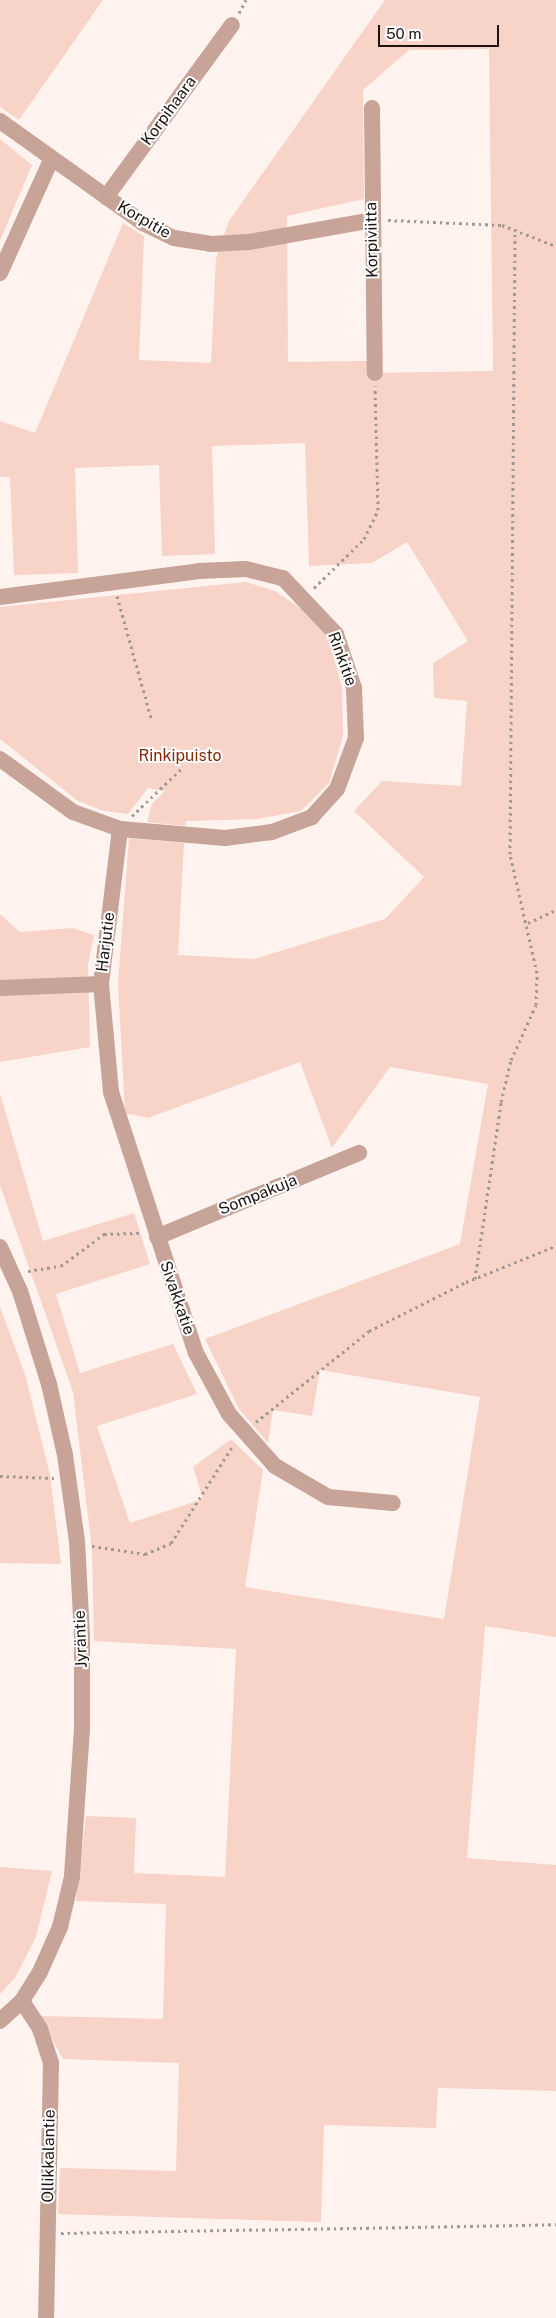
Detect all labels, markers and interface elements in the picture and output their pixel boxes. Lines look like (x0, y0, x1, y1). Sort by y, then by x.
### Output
scale bar (381, 15, 502, 47)
text: 50 m (386, 25, 421, 42)
street label: Korpihaara (137, 73, 201, 149)
street label: Korpitie (114, 197, 174, 243)
street label: Korpiviitta (362, 202, 382, 278)
street label: Rinkitie (323, 629, 361, 689)
park label: Rinkipuisto (139, 746, 221, 766)
street label: Harjutie (93, 911, 119, 973)
street label: Sompakuja (216, 1171, 300, 1219)
street label: Sivakkatie (155, 1259, 199, 1337)
street label: Jyräntie (70, 1610, 92, 1668)
street label: Ollikkalantie (39, 2109, 59, 2203)

